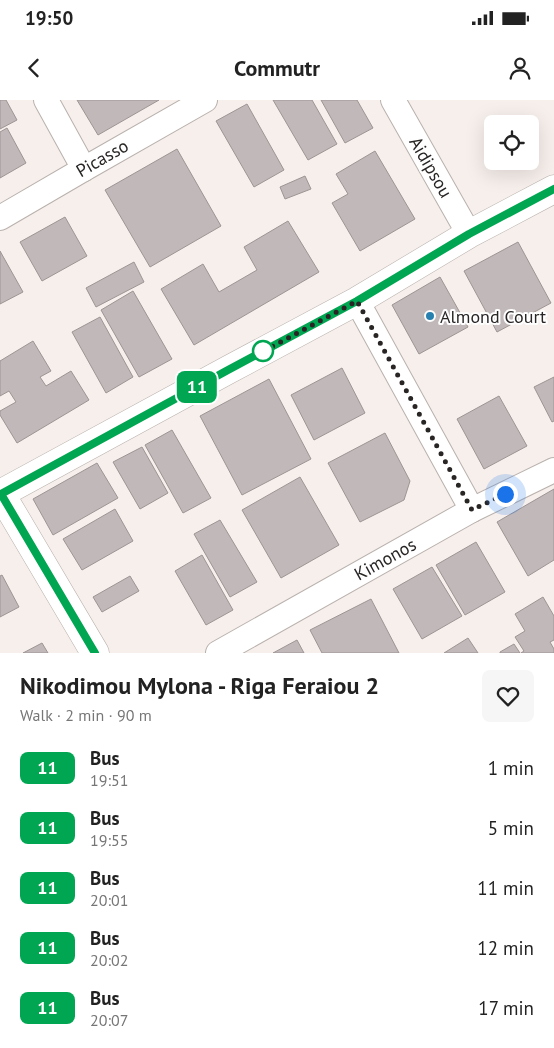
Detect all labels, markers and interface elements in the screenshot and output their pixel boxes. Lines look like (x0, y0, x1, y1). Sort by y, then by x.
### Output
text: 19:50 (25, 6, 73, 30)
icon: back (20, 54, 48, 82)
text: Commutr (234, 54, 320, 82)
icon: person (506, 54, 534, 82)
map controls (484, 115, 539, 170)
button: locate (484, 115, 539, 170)
street label: Aidipsou (404, 132, 458, 202)
street label: Picasso (72, 134, 132, 182)
place label: Almond Court (440, 305, 546, 328)
marker: Almond Court (424, 310, 436, 322)
unlabelled marker (252, 340, 274, 362)
line badge: 11 (174, 371, 220, 403)
text: 11 (187, 375, 207, 398)
your location (493, 482, 518, 507)
street label: Kimonos (350, 533, 420, 585)
text: Nikodimou Mylona - Riga Feraiou 2 (20, 670, 379, 701)
button: heart (482, 670, 534, 722)
text: Walk · 2 min · 90 m (20, 705, 152, 725)
text: Bus (90, 746, 119, 770)
text: 11 (37, 756, 58, 779)
text: 1 min (488, 756, 534, 780)
text: 19:51 (90, 770, 128, 790)
text: Bus (90, 806, 119, 830)
text: 11 (37, 816, 58, 839)
text: 5 min (488, 816, 534, 840)
text: 19:55 (90, 830, 128, 850)
text: Bus (90, 866, 119, 890)
text: 11 (37, 876, 58, 899)
text: 11 min (477, 876, 534, 900)
text: 20:01 (90, 890, 128, 910)
text: Bus (90, 926, 119, 950)
text: 11 (37, 936, 58, 959)
text: 12 min (477, 936, 534, 960)
text: 20:02 (90, 950, 128, 970)
text: Bus (90, 986, 119, 1010)
text: 11 (37, 996, 58, 1019)
text: 17 min (478, 996, 534, 1020)
text: 20:07 (90, 1010, 128, 1030)

